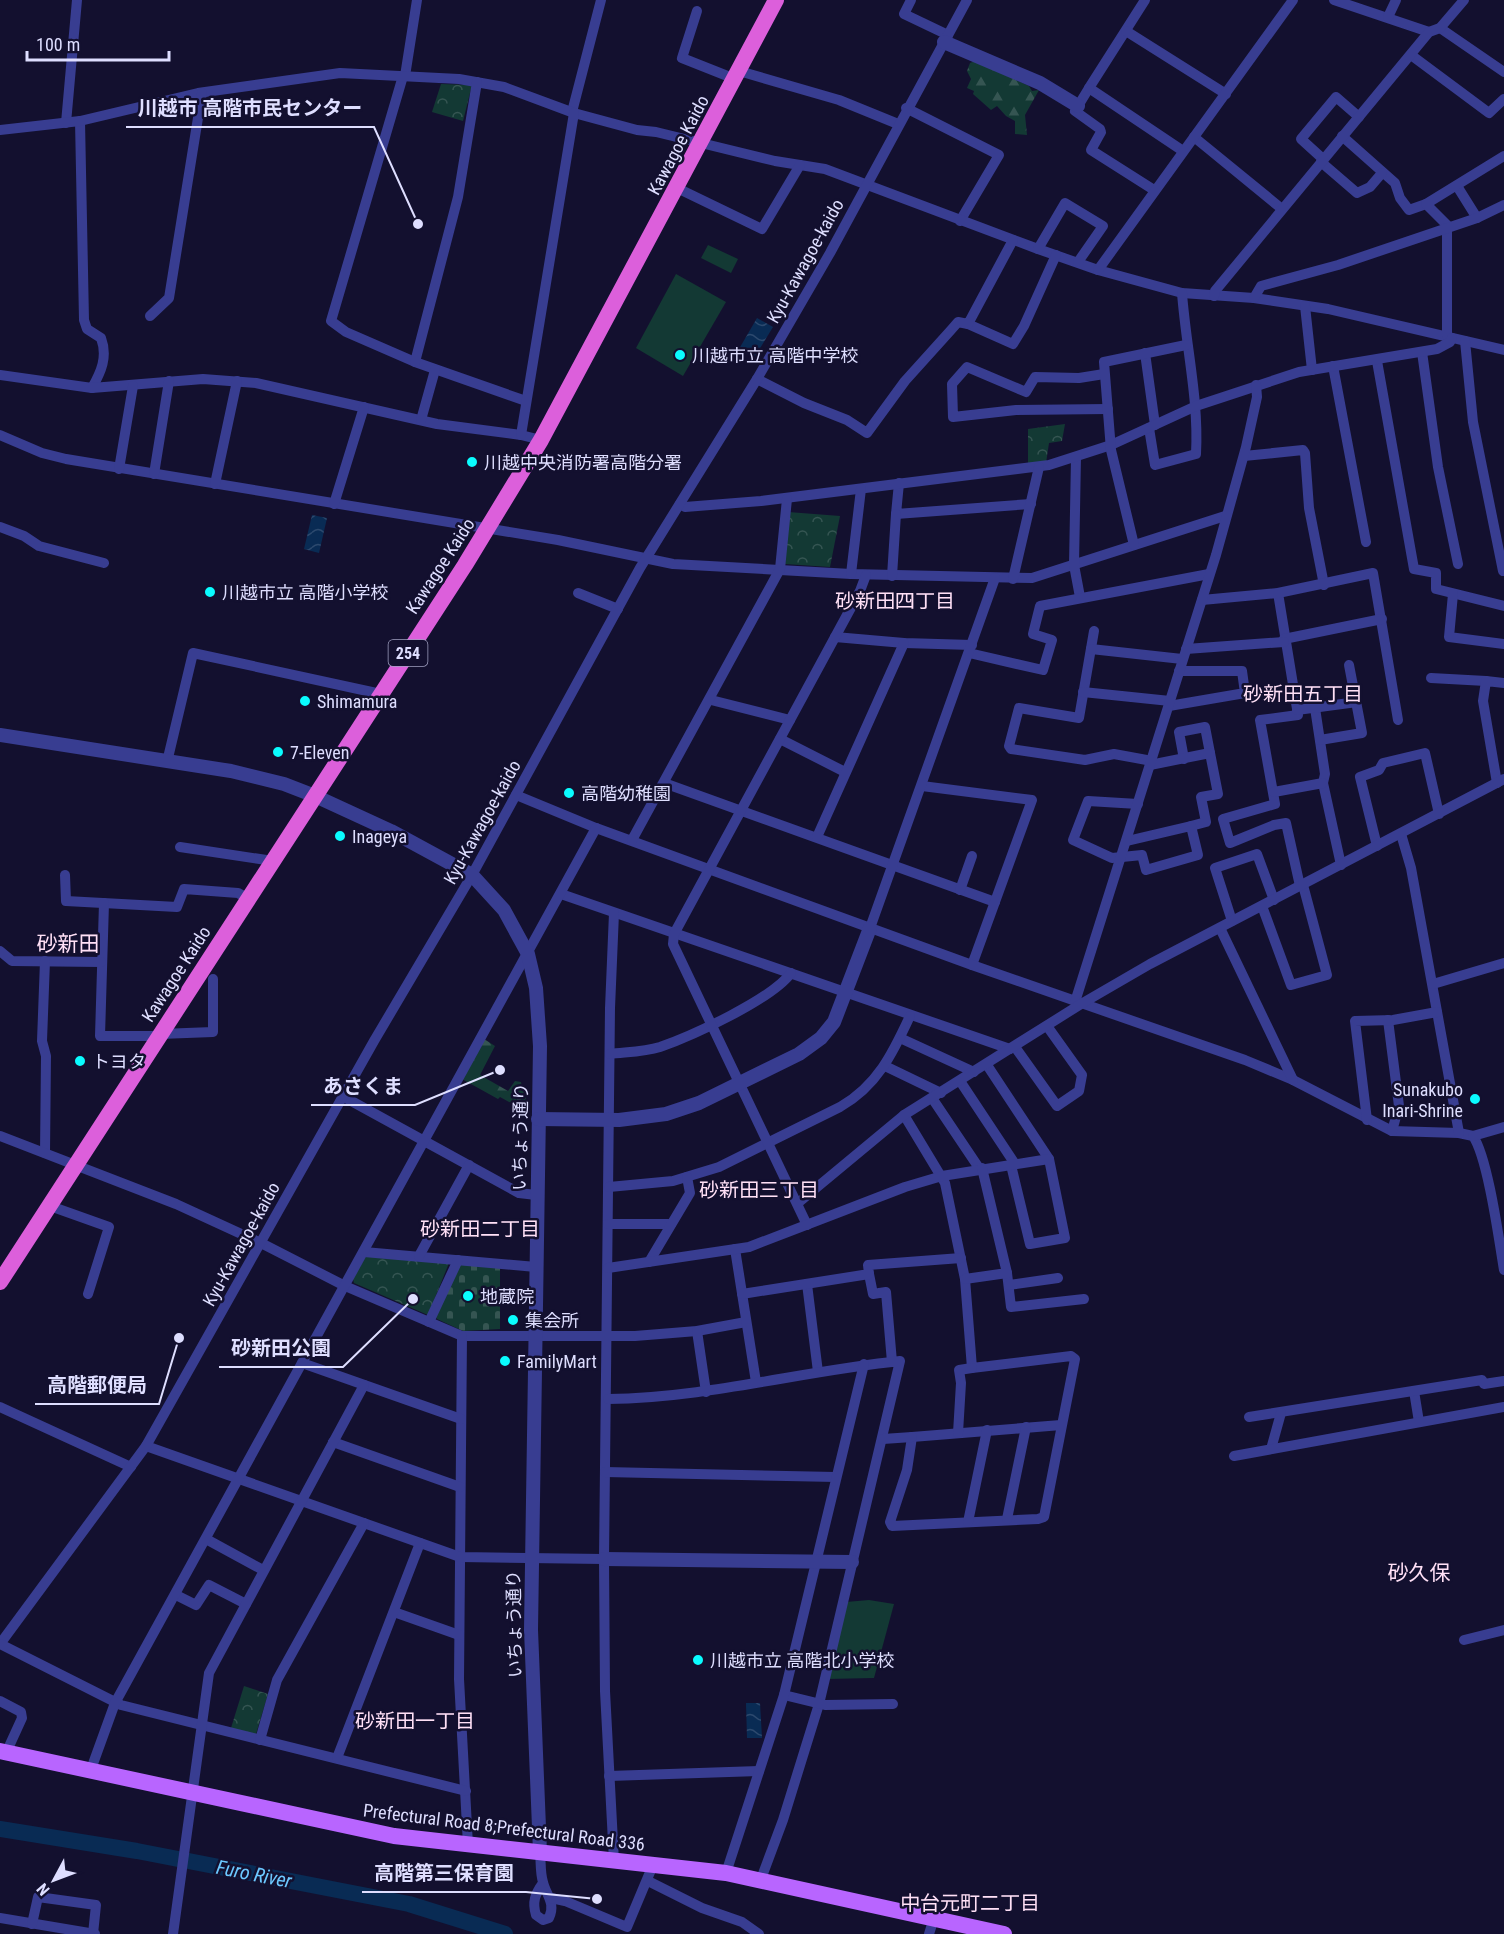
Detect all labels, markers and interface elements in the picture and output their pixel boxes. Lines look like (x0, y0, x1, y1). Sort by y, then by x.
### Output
scale bar (27, 24, 170, 62)
text: 100 m (36, 34, 80, 55)
callout: 川越市 高階市民センター (126, 89, 374, 127)
street label: Kawagoe Kaido (643, 92, 713, 198)
text: 川越市 高階市民センター (138, 96, 362, 120)
street label: Kyu-Kawagoe-kaido (762, 195, 848, 327)
place label: 川越市立 高階中学校 (692, 345, 858, 366)
marker: 川越市立 高階中学校 (673, 348, 687, 362)
place label: 川越中央消防署高階分署 (484, 452, 682, 473)
marker: 川越中央消防署高階分署 (465, 455, 479, 469)
street label: Kawagoe Kaido (401, 514, 479, 618)
place label: 川越市立 高階小学校 (222, 582, 388, 603)
marker: 川越市立 高階小学校 (203, 585, 217, 599)
district label: 砂新田四丁目 (835, 589, 955, 613)
road number: 254 (388, 640, 428, 666)
district label: 砂新田五丁目 (1243, 682, 1363, 706)
place label: Shimamura (317, 691, 397, 712)
marker: Shimamura (298, 694, 312, 708)
place label: 7-Eleven (290, 742, 350, 763)
marker: 7-Eleven (271, 745, 285, 759)
street label: Kyu-Kawagoe-kaido (439, 756, 525, 888)
place label: 高階幼稚園 (581, 783, 671, 804)
marker: 高階幼稚園 (562, 786, 576, 800)
place label: Inageya (352, 826, 407, 847)
marker: Inageya (333, 829, 347, 843)
street label: Kawagoe Kaido (137, 922, 215, 1026)
district label: 砂新田 (37, 932, 100, 956)
place label: トヨタ (92, 1051, 146, 1072)
marker: トヨタ (73, 1054, 87, 1068)
callout: あさくま (311, 1067, 415, 1105)
text: あさくま (323, 1074, 403, 1098)
place label: Sunakubo Inari-Shrine (1382, 1079, 1463, 1121)
street label: いちょう通り (509, 1083, 531, 1191)
marker: Sunakubo Inari-Shrine (1468, 1092, 1482, 1106)
street label: Kyu-Kawagoe-kaido (198, 1178, 284, 1310)
district label: 砂新田三丁目 (699, 1178, 819, 1202)
district label: 砂新田二丁目 (420, 1217, 540, 1241)
place label: 地蔵院 (480, 1286, 534, 1307)
marker: 地蔵院 (461, 1289, 475, 1303)
place label: 集会所 (525, 1310, 579, 1331)
marker: 集会所 (506, 1313, 520, 1327)
callout: 砂新田公園 (219, 1329, 343, 1367)
text: 砂新田公園 (231, 1336, 331, 1360)
place label: FamilyMart (517, 1351, 597, 1372)
marker: FamilyMart (498, 1354, 512, 1368)
callout: 高階郵便局 (35, 1366, 159, 1404)
text: 高階郵便局 (47, 1373, 147, 1397)
district label: 砂久保 (1388, 1561, 1451, 1585)
street label: いちょう通り (503, 1570, 525, 1678)
place label: 川越市立 高階北小学校 (710, 1650, 894, 1671)
marker: 川越市立 高階北小学校 (691, 1653, 705, 1667)
district label: 砂新田一丁目 (355, 1709, 475, 1733)
street label: Prefectural Road 8;Prefectural Road 336 (362, 1799, 646, 1855)
north arrow (24, 1850, 84, 1910)
callout: 高階第三保育園 (362, 1854, 526, 1892)
water label: Furo River (214, 1855, 295, 1893)
text: 高階第三保育園 (374, 1861, 514, 1885)
text: N (33, 1880, 53, 1899)
district label: 中台元町二丁目 (900, 1891, 1040, 1915)

